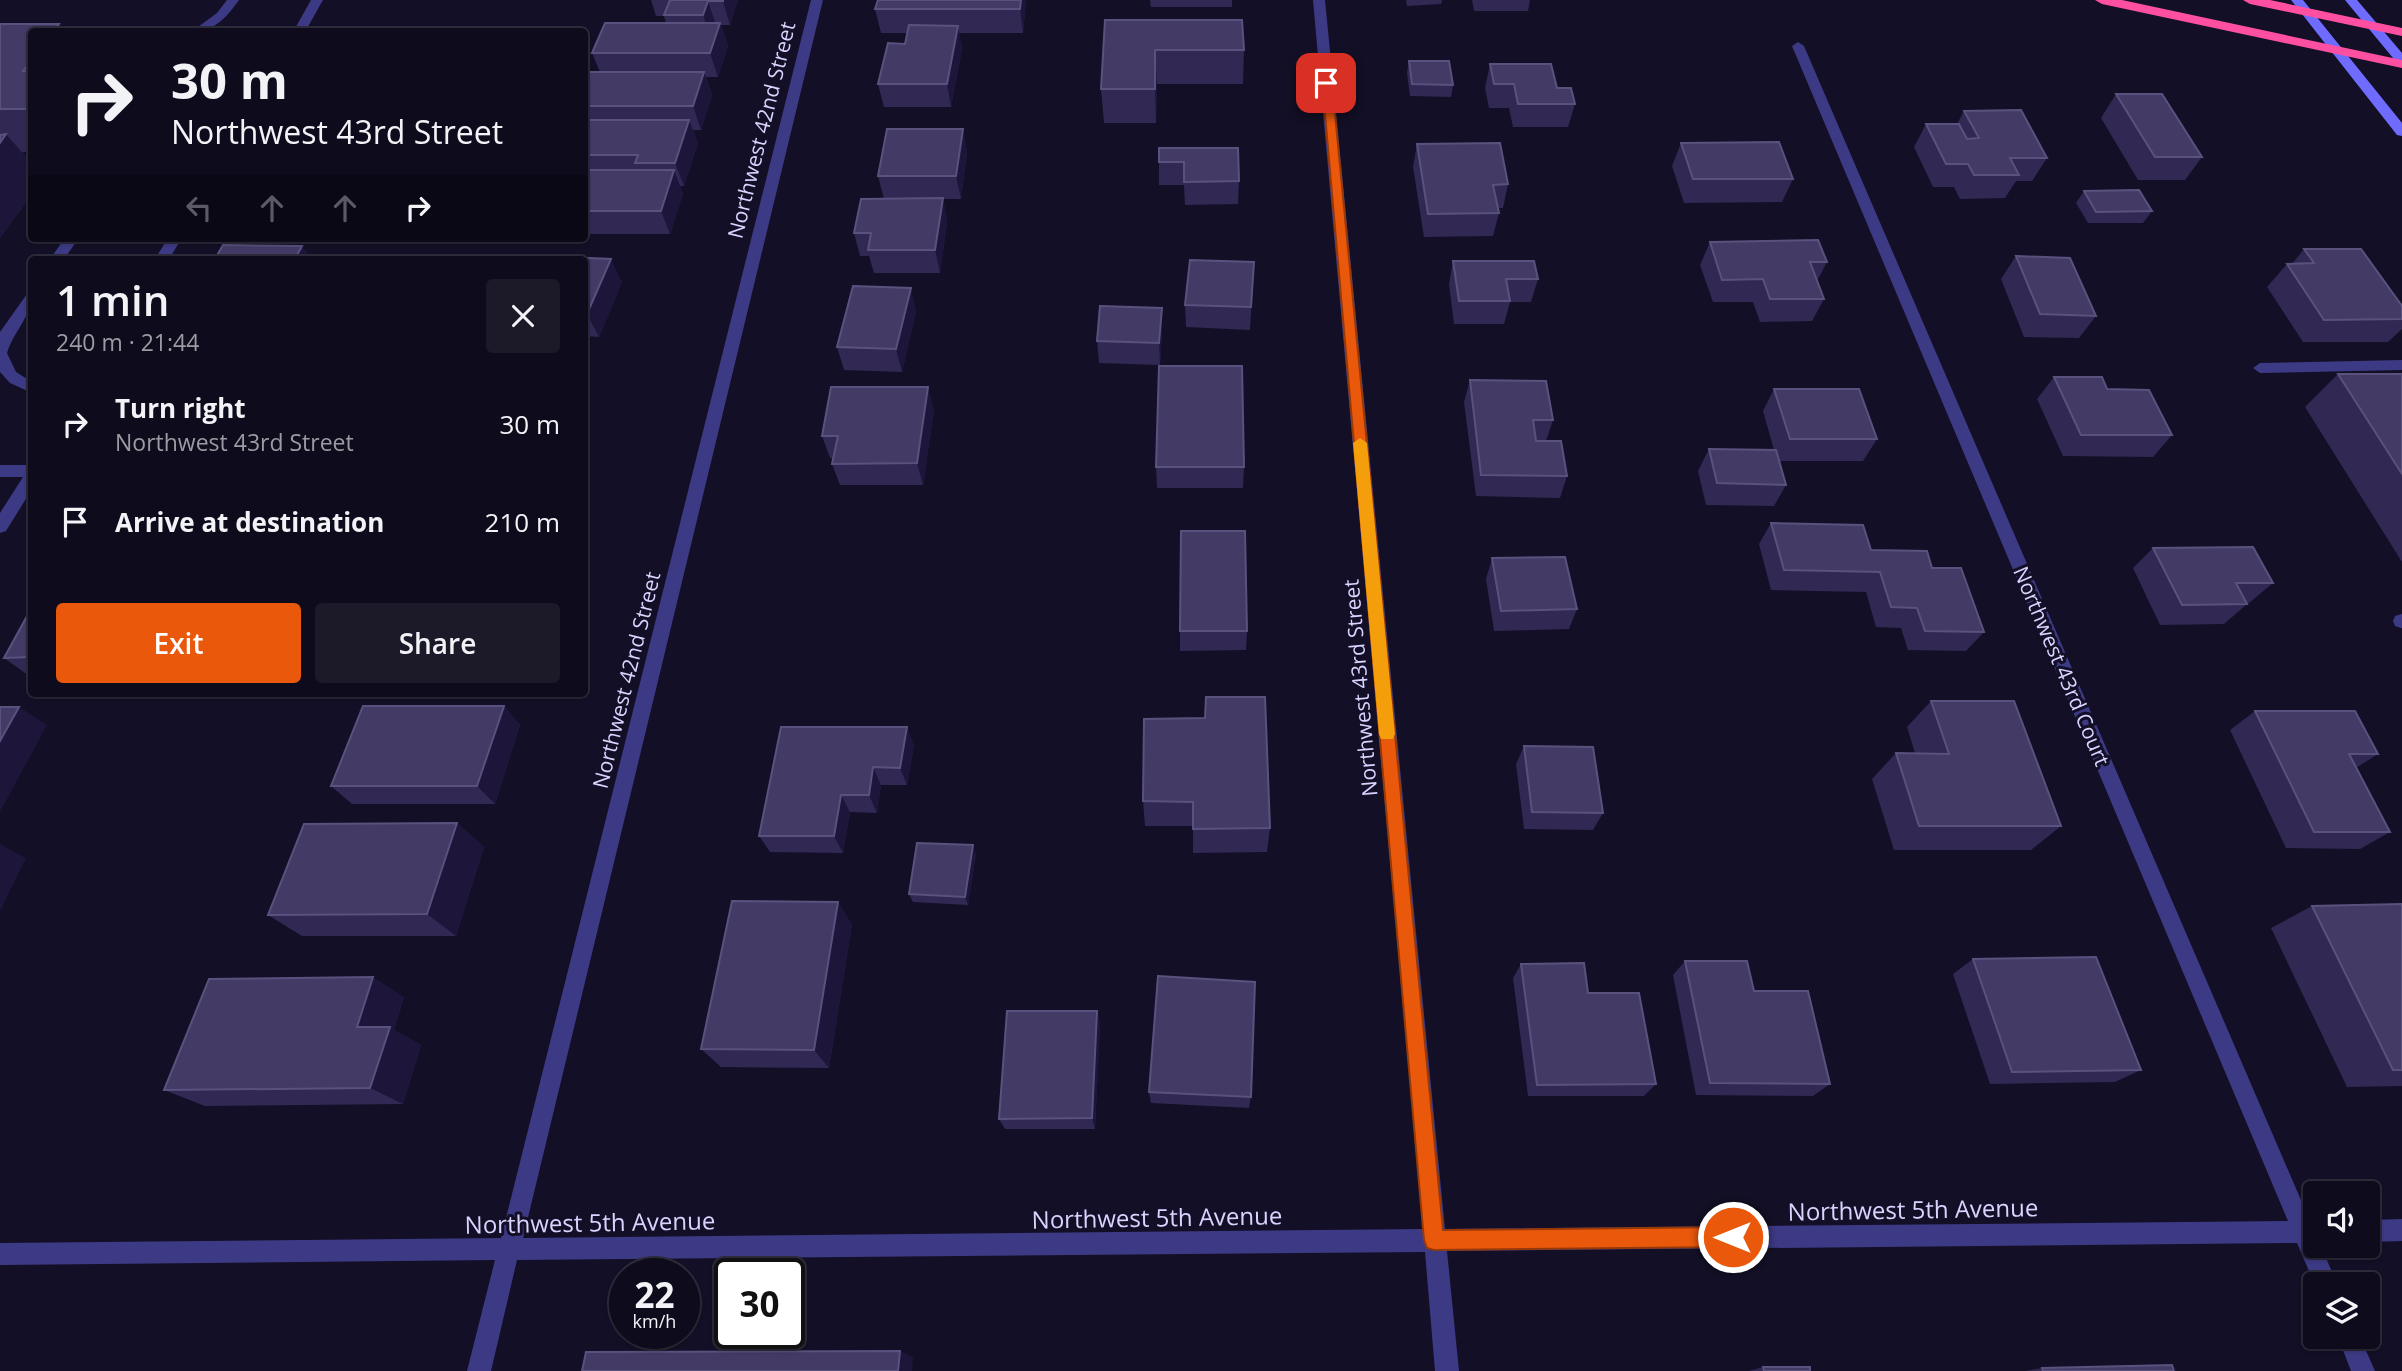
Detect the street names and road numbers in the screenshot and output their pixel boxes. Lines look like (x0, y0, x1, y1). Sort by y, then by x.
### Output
street label: Northwest 42nd Street (721, 19, 801, 241)
street label: Northwest 43rd Court (2007, 562, 2117, 770)
street label: Northwest 42nd Street (586, 569, 666, 791)
street label: Northwest 43rd Street (1337, 578, 1383, 798)
street label: Northwest 5th Avenue (1787, 1190, 2039, 1228)
street label: Northwest 5th Avenue (1031, 1198, 1283, 1236)
street label: Northwest 5th Avenue (464, 1203, 716, 1241)

